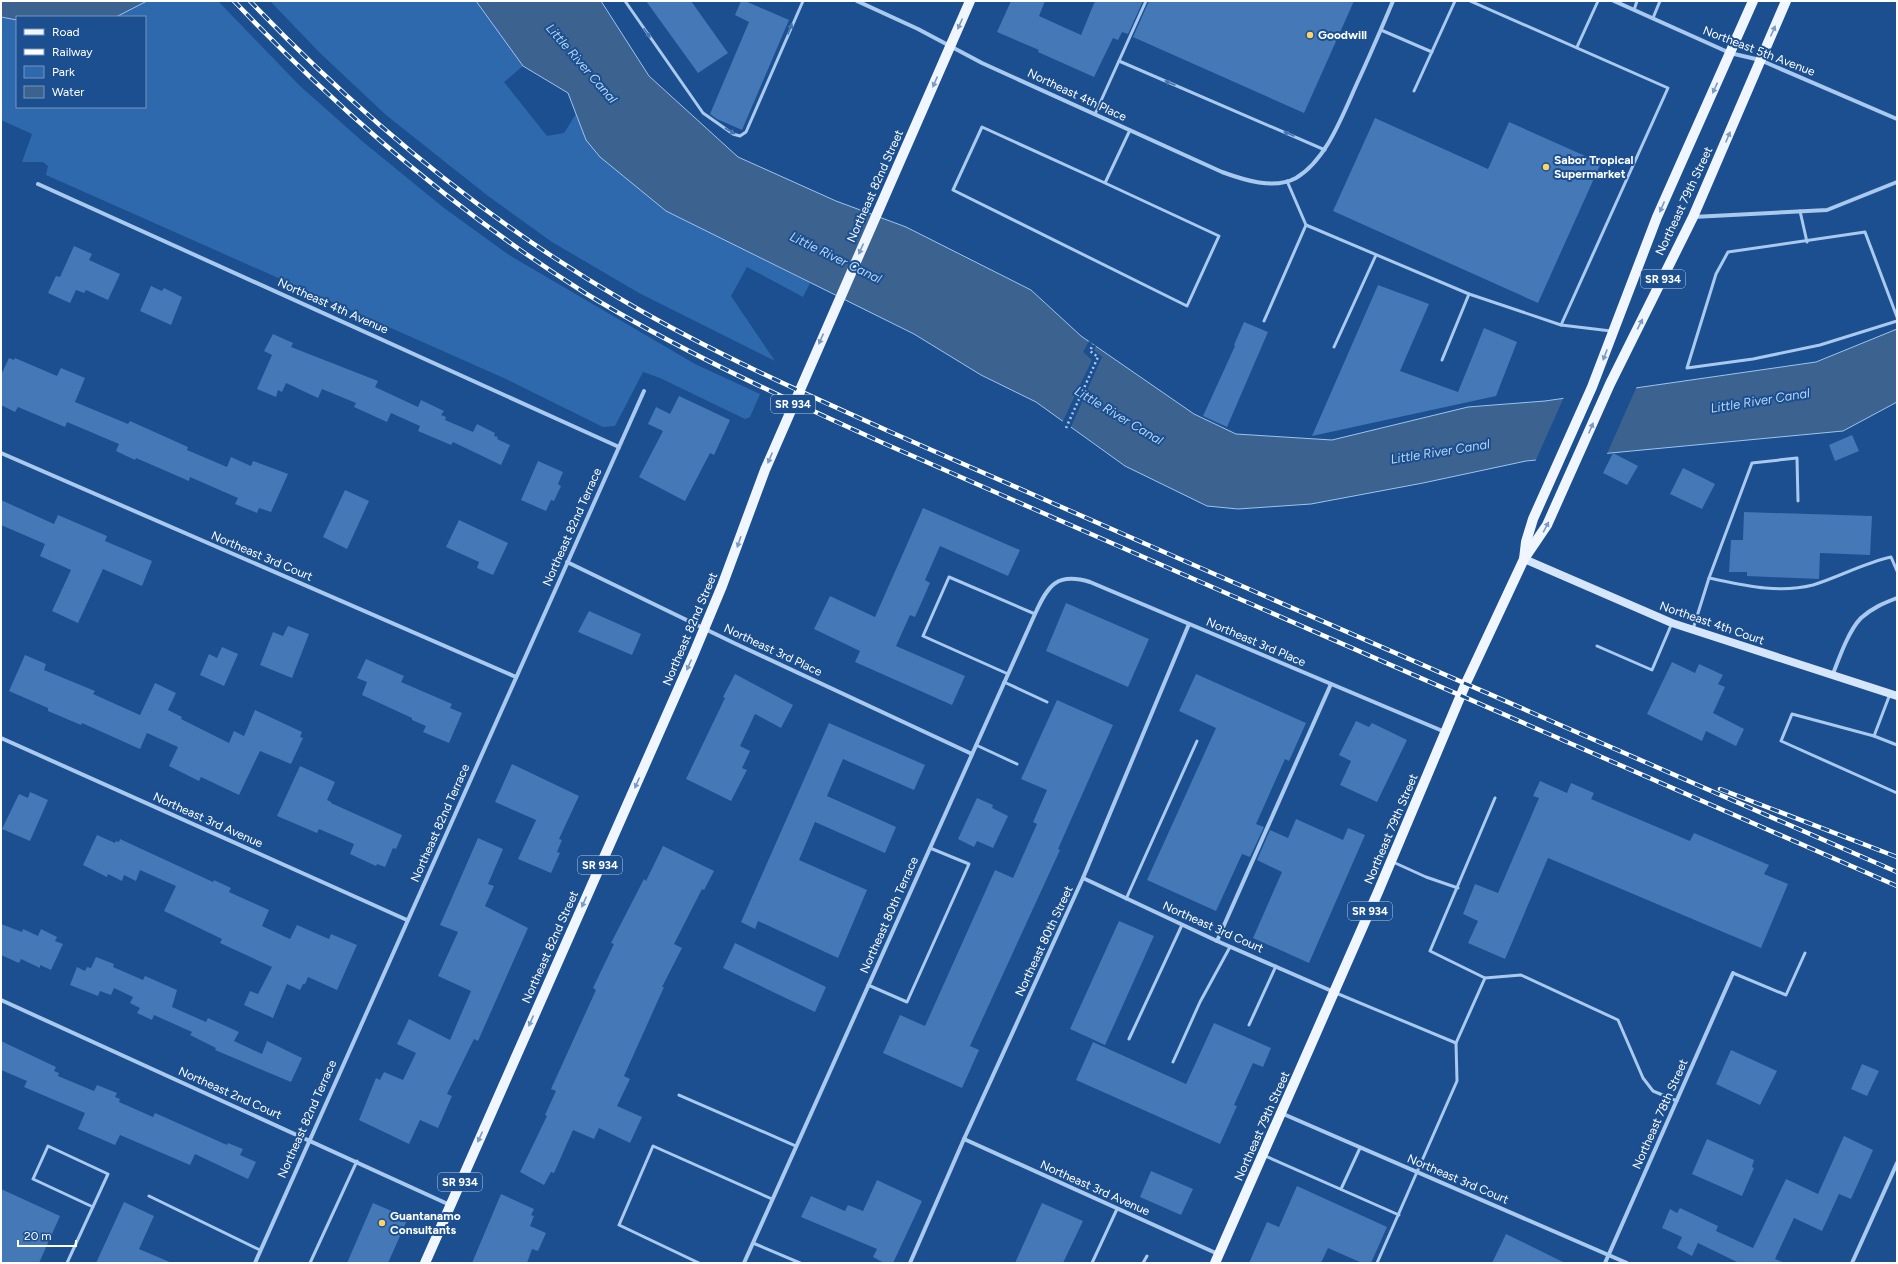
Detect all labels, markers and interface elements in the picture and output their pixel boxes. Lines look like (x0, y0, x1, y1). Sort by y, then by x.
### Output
legend (16, 16, 146, 108)
one-way arrow (957, 18, 963, 30)
water label: Little River Canal (543, 21, 620, 106)
one-way arrow (788, 23, 794, 35)
street label: Northeast 5th Avenue (1701, 23, 1817, 79)
text: Road (52, 25, 80, 39)
one-way arrow (1770, 25, 1776, 36)
one-way arrow (643, 28, 651, 38)
place label: Goodwill (1318, 28, 1367, 42)
marker: Goodwill (1305, 30, 1315, 40)
text: Railway (52, 45, 93, 59)
text: Park (52, 65, 75, 79)
street label: Northeast 4th Place (1025, 66, 1129, 124)
one-way arrow (932, 76, 938, 87)
one-way arrow (1163, 79, 1175, 85)
one-way arrow (1712, 83, 1718, 94)
text: Water (52, 85, 84, 99)
street label: Northeast 82nd Street (844, 127, 906, 244)
one-way arrow (724, 128, 736, 135)
one-way arrow (1283, 130, 1295, 136)
one-way arrow (1725, 131, 1731, 142)
street label: Northeast 79th Street (1653, 144, 1716, 258)
place label: Sabor Tropical Supermarket (1554, 153, 1634, 181)
marker: Sabor Tropical Supermarket (1541, 162, 1551, 172)
one-way arrow (1659, 202, 1665, 213)
water label: Little River Canal (787, 229, 884, 286)
one-way arrow (858, 243, 864, 254)
road number: SR 934 (1641, 270, 1685, 288)
street label: Northeast 4th Avenue (276, 275, 391, 337)
one-way arrow (1637, 318, 1643, 330)
one-way arrow (818, 333, 824, 345)
one-way arrow (1601, 349, 1607, 361)
water label: Little River Canal (1072, 383, 1166, 448)
water label: Little River Canal (1709, 385, 1811, 416)
road number: SR 934 (771, 395, 815, 413)
one-way arrow (1588, 422, 1594, 434)
water label: Little River Canal (1389, 436, 1491, 467)
one-way arrow (766, 453, 772, 465)
street label: Northeast 82nd Terrace (540, 465, 605, 588)
one-way arrow (1542, 521, 1549, 532)
street label: Northeast 3rd Court (209, 528, 315, 584)
one-way arrow (735, 537, 741, 549)
street label: Northeast 82nd Street (660, 570, 720, 688)
street label: Northeast 4th Court (1658, 598, 1767, 648)
street label: Northeast 3rd Place (1204, 615, 1308, 669)
street label: Northeast 3rd Place (722, 621, 825, 679)
one-way arrow (686, 659, 692, 670)
street label: Northeast 82nd Terrace (408, 761, 473, 884)
street label: Northeast 79th Street (1361, 771, 1421, 886)
one-way arrow (633, 778, 639, 790)
street label: Northeast 3rd Avenue (151, 790, 265, 851)
street label: Northeast 80th Terrace (857, 854, 921, 976)
road number: SR 934 (578, 856, 622, 874)
street label: Northeast 80th Street (1012, 883, 1076, 998)
street label: Northeast 82nd Street (519, 888, 581, 1005)
one-way arrow (581, 897, 587, 908)
street label: Northeast 3rd Court (1160, 898, 1266, 956)
road number: SR 934 (1348, 902, 1392, 920)
one-way arrow (528, 1016, 534, 1028)
street label: Northeast 78th Street (1629, 1056, 1691, 1171)
street label: Northeast 82nd Terrace (275, 1057, 340, 1180)
street label: Northeast 2nd Court (176, 1064, 284, 1122)
street label: Northeast 79th Street (1232, 1069, 1293, 1183)
one-way arrow (477, 1132, 483, 1143)
street label: Northeast 3rd Court (1405, 1151, 1511, 1207)
street label: Northeast 3rd Avenue (1038, 1158, 1152, 1219)
road number: SR 934 (438, 1173, 482, 1191)
place label: Guantanamo Consultants (390, 1209, 461, 1237)
marker: Guantanamo Consultants (377, 1218, 387, 1228)
scale bar (18, 1222, 76, 1248)
text: 20 m (24, 1229, 52, 1243)

